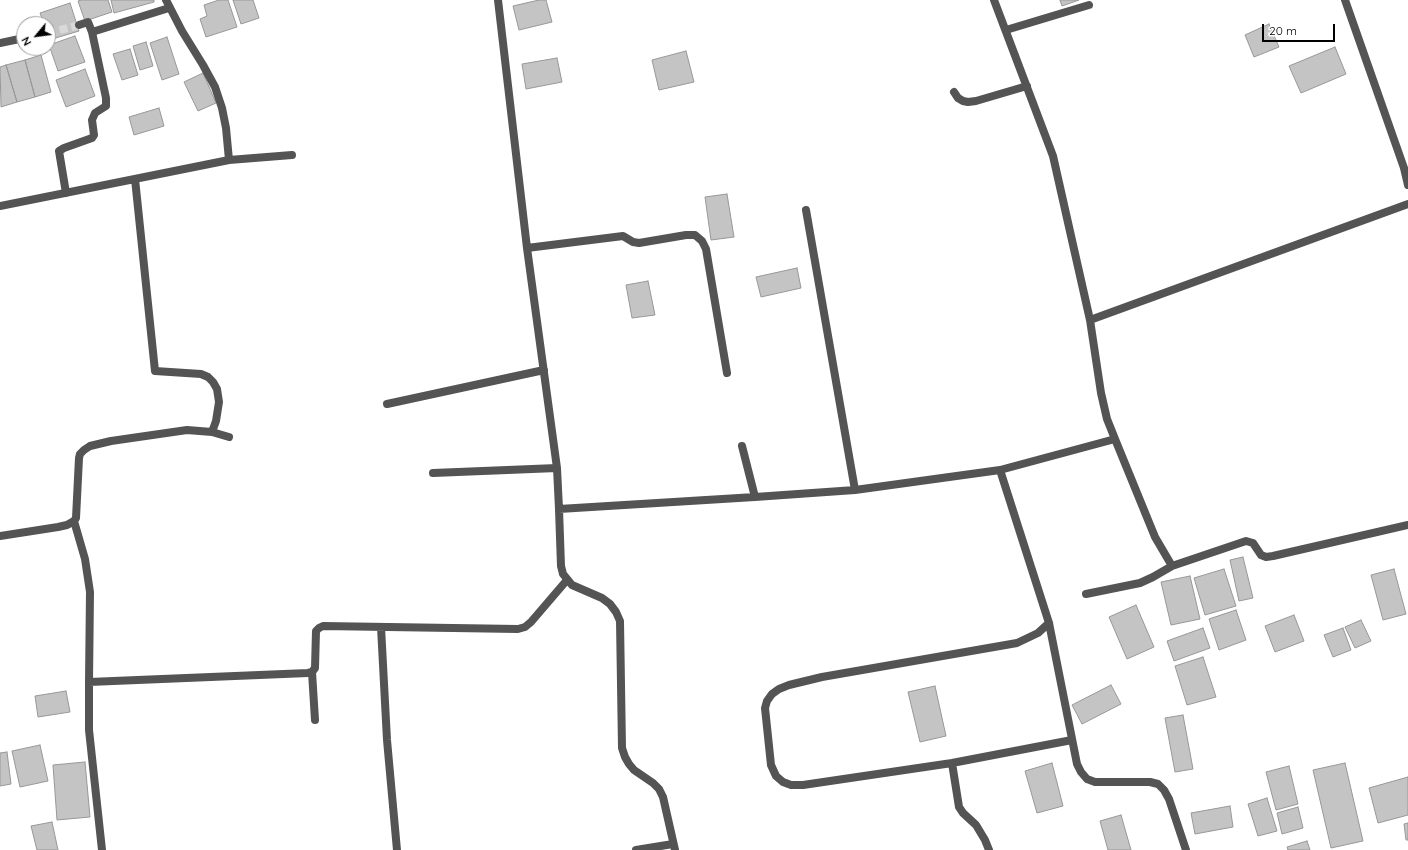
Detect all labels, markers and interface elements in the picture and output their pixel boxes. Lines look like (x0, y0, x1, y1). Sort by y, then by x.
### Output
north arrow (16, 16, 56, 56)
scale bar (1264, 16, 1337, 42)
text: 20 m (1269, 23, 1297, 38)
text: N (18, 34, 34, 48)

